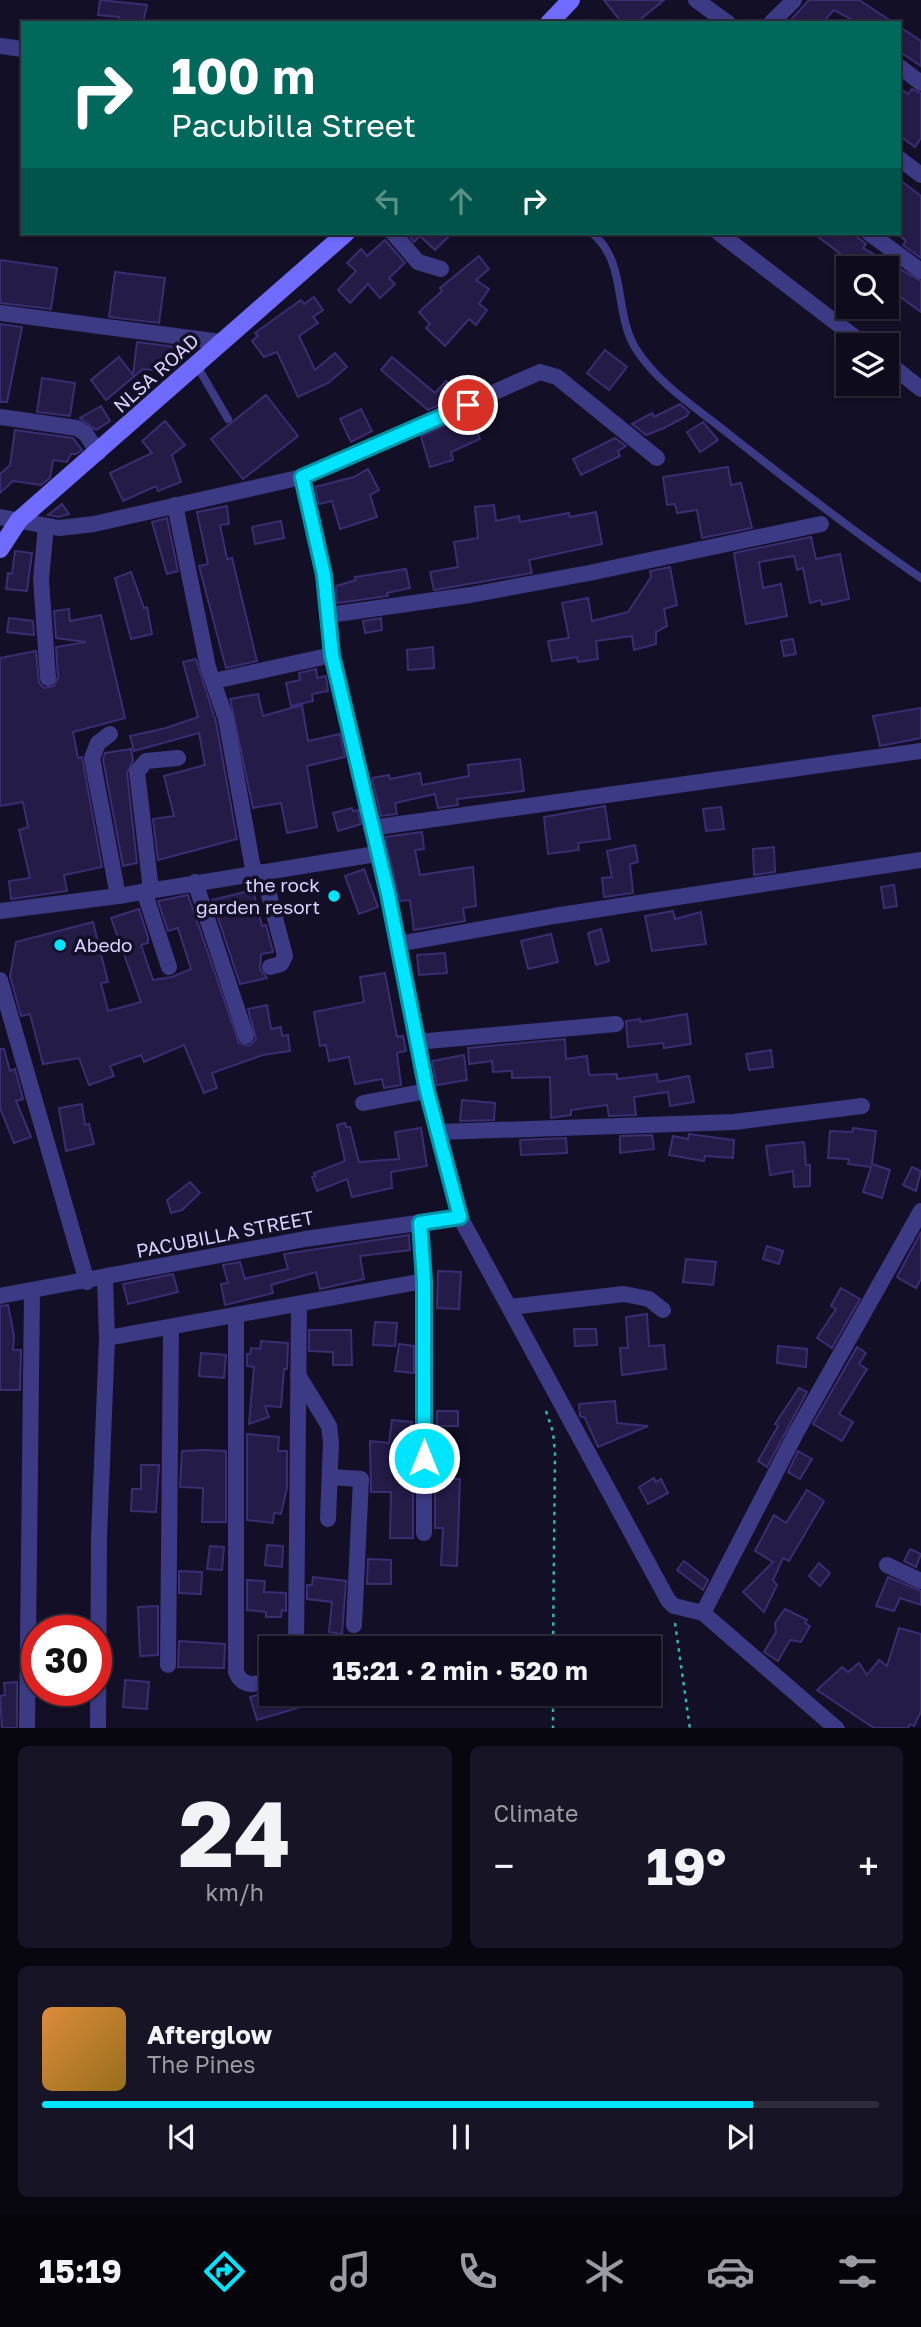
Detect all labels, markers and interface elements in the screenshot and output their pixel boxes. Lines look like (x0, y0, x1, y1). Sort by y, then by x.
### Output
text: 100 m (171, 46, 315, 105)
icon: right (56, 49, 147, 140)
text: Pacubilla Street (171, 106, 416, 144)
icon: left (369, 182, 407, 220)
icon: ahead (442, 182, 480, 220)
icon: right (515, 182, 553, 220)
map controls (836, 256, 899, 396)
button: search (836, 256, 899, 319)
street label: NLSA ROAD (108, 328, 203, 417)
button: layers (836, 333, 899, 396)
pin (438, 375, 498, 435)
icon: arrive (449, 386, 487, 424)
place label: the rock garden resort (196, 873, 320, 918)
marker: the rock garden resort (326, 888, 342, 904)
place label: Abedo (74, 933, 133, 956)
marker: Abedo (52, 937, 68, 953)
street label: PACUBILLA STREET (134, 1205, 316, 1262)
position arrow (387, 1421, 461, 1495)
speed limit sign: 30 (21, 1615, 112, 1706)
text: 15:21 · 2 min · 520 m (332, 1655, 588, 1686)
text: 24 (179, 1778, 291, 1887)
text: Climate (494, 1799, 578, 1827)
text: 19° (646, 1834, 726, 1896)
text: − (494, 1843, 514, 1888)
text: + (858, 1843, 879, 1888)
text: km/h (205, 1878, 264, 1906)
text: Afterglow (147, 2019, 272, 2050)
text: The Pines (147, 2050, 255, 2078)
icon: previous (163, 2118, 201, 2156)
icon: pause (442, 2118, 480, 2156)
icon: next (721, 2118, 759, 2156)
icon: directions (200, 2247, 249, 2296)
icon: music (326, 2247, 375, 2296)
icon: phone (453, 2247, 502, 2296)
icon: climate (580, 2247, 629, 2296)
icon: car (706, 2247, 755, 2296)
icon: filters (833, 2247, 882, 2296)
text: 15:19 (39, 2252, 122, 2290)

